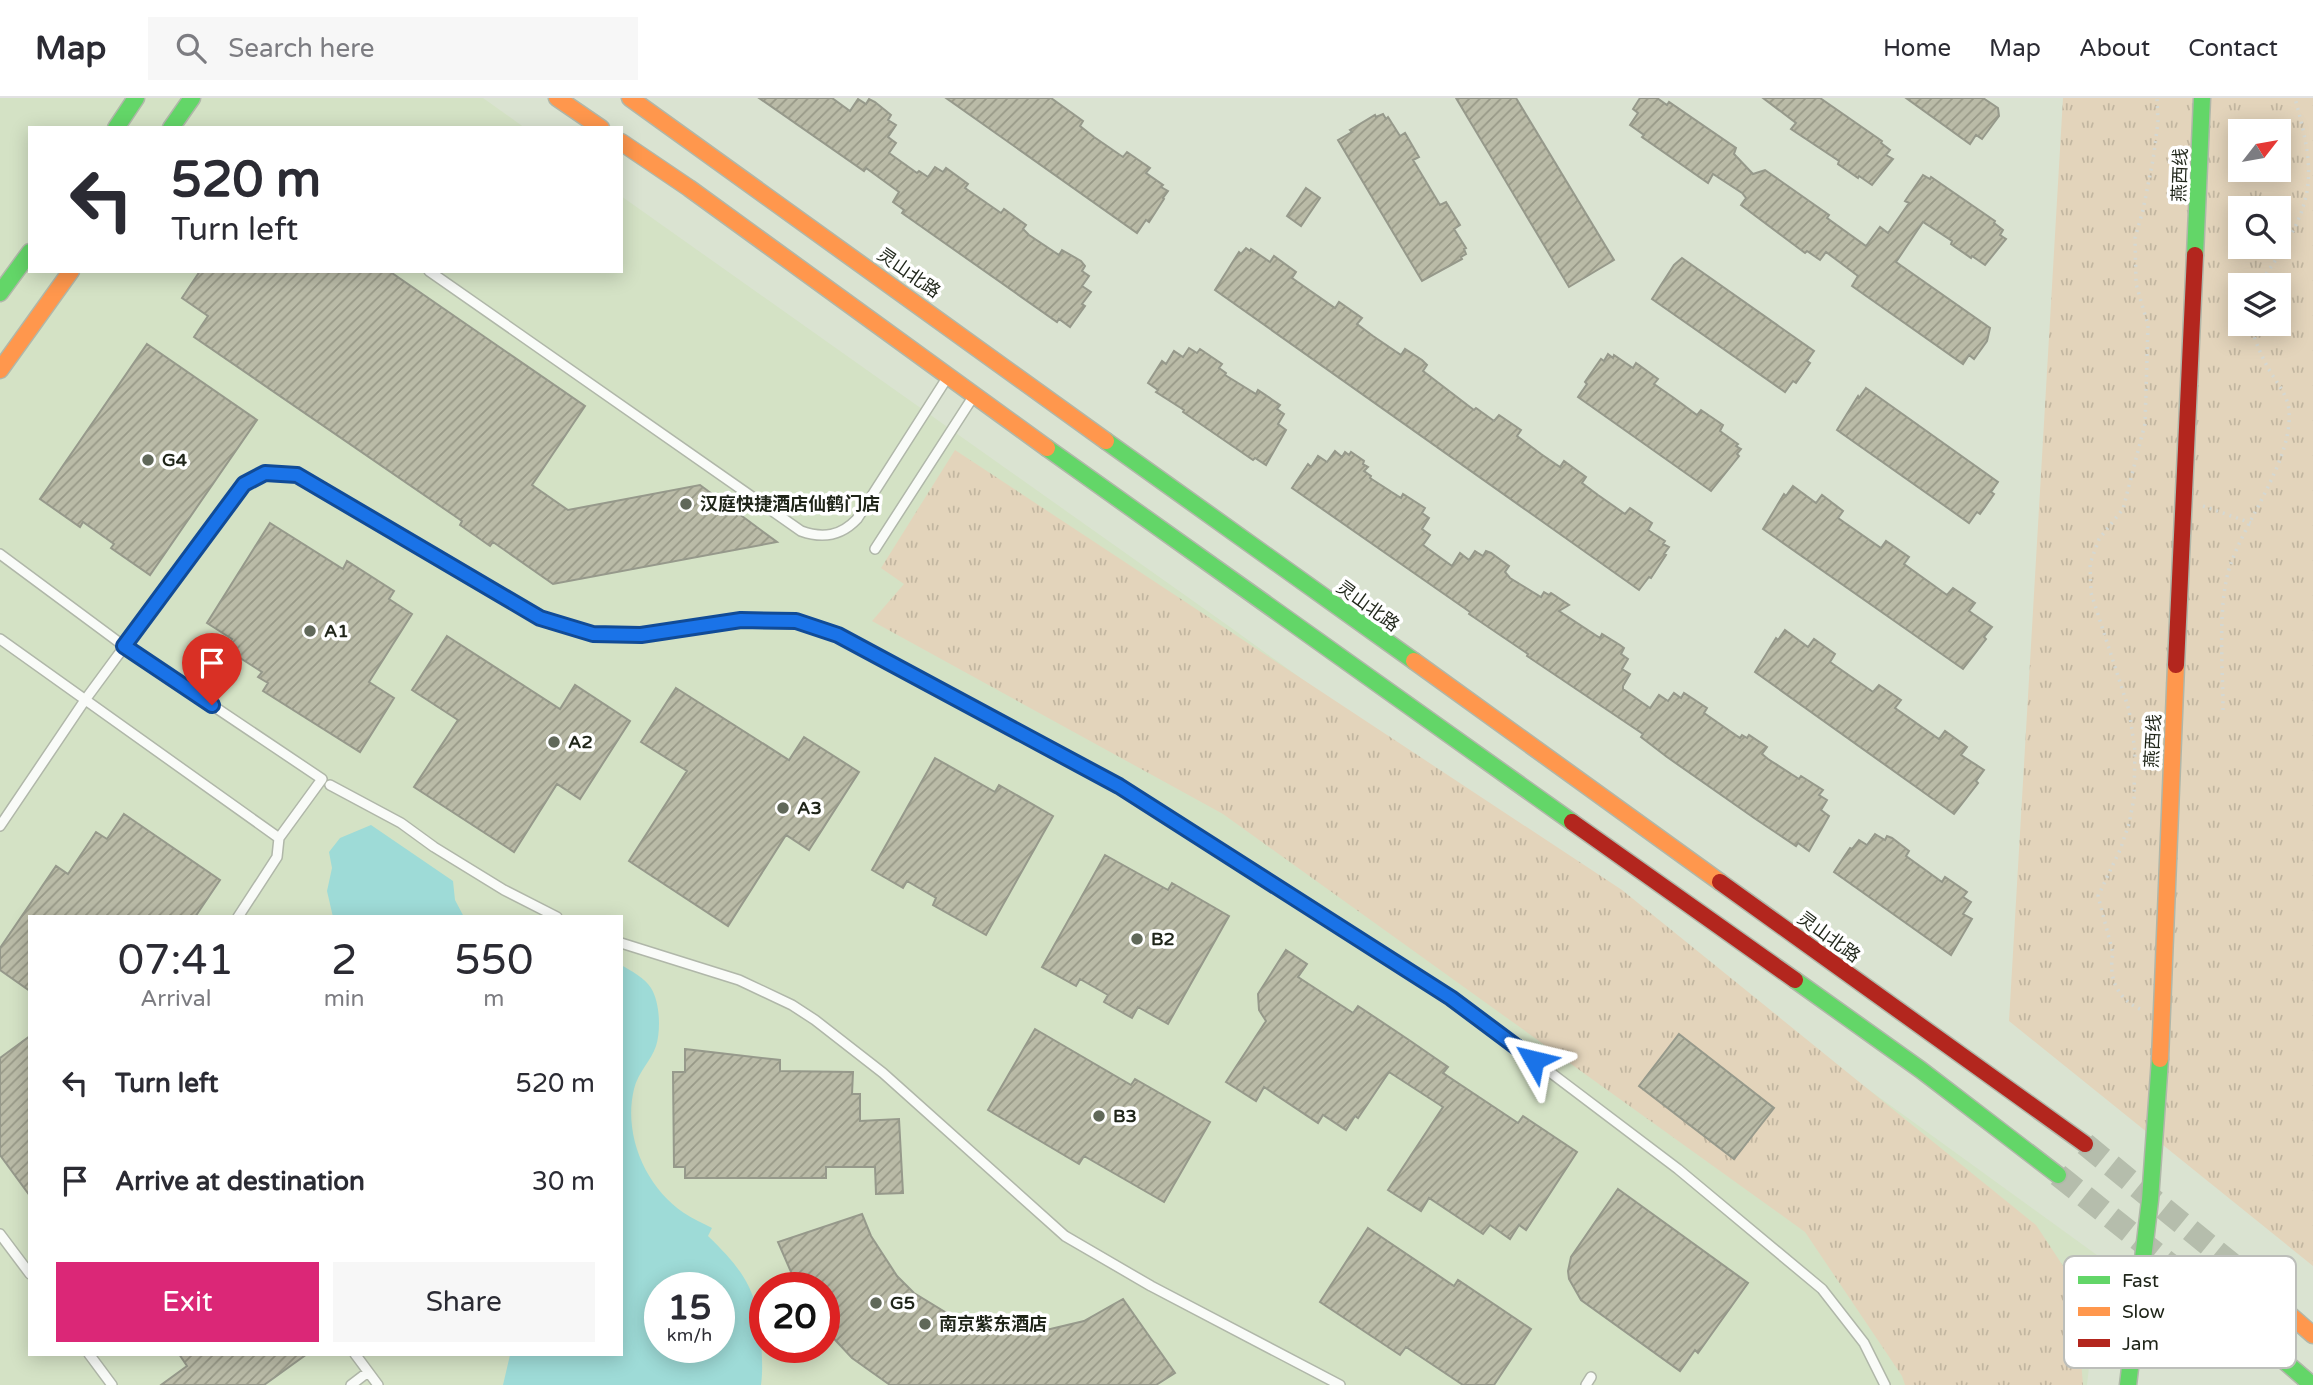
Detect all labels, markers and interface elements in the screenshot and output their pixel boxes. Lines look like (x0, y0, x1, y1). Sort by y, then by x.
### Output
search box (148, 17, 638, 80)
text: Map (35, 29, 106, 68)
icon: search (172, 29, 210, 67)
text: Search here (228, 33, 374, 64)
text: Home (1883, 34, 1951, 63)
text: Map (1989, 34, 2041, 63)
text: About (2079, 34, 2150, 63)
text: Contact (2188, 34, 2278, 63)
north arrow (2228, 119, 2291, 182)
map controls (2228, 119, 2291, 336)
street label: 燕西线 (2168, 148, 2192, 202)
text: 520 m (171, 151, 321, 210)
icon: left (56, 154, 147, 245)
button: search (2228, 196, 2291, 259)
text: Turn left (171, 211, 298, 249)
street label: 灵山北路 (873, 243, 945, 303)
button: layers (2228, 273, 2291, 336)
place label: G4 (162, 449, 188, 471)
marker: G4 (140, 452, 156, 468)
place label: 汉庭快捷酒店仙鹤门店 (700, 493, 880, 515)
marker: 汉庭快捷酒店仙鹤门店 (678, 496, 694, 512)
street label: 灵山北路 (1332, 576, 1404, 636)
place label: A1 (324, 620, 349, 642)
marker: A1 (302, 623, 318, 639)
pin (182, 633, 242, 705)
icon: arrive (193, 644, 231, 682)
street label: 燕西线 (2141, 713, 2165, 769)
place label: A2 (568, 731, 593, 753)
marker: A2 (546, 734, 562, 750)
place label: A3 (797, 797, 822, 819)
marker: A3 (775, 800, 791, 816)
street label: 灵山北路 (1793, 907, 1865, 967)
place label: B2 (1151, 928, 1175, 950)
marker: B2 (1129, 931, 1145, 947)
text: 07:41 (118, 935, 234, 986)
text: 2 (331, 935, 357, 986)
text: 550 (454, 935, 533, 986)
text: Arrival (140, 985, 211, 1013)
text: min (324, 985, 365, 1013)
text: m (483, 985, 504, 1013)
position arrow (1497, 1023, 1571, 1097)
icon: left (56, 1064, 94, 1102)
text: Turn left (115, 1068, 218, 1099)
text: 520 m (515, 1068, 595, 1099)
place label: B3 (1113, 1105, 1137, 1127)
marker: B3 (1091, 1108, 1107, 1124)
icon: arrive (56, 1162, 94, 1200)
text: Arrive at destination (115, 1166, 365, 1197)
text: 30 m (532, 1166, 595, 1197)
legend (2064, 1256, 2296, 1368)
button: Exit (56, 1262, 319, 1342)
button: Share (333, 1262, 595, 1342)
text: Fast (2122, 1270, 2159, 1292)
speed limit sign: 20 (749, 1272, 840, 1363)
text: 15 (668, 1287, 711, 1329)
place label: G5 (890, 1292, 915, 1314)
marker: G5 (868, 1295, 884, 1311)
text: Slow (2122, 1301, 2165, 1323)
place label: 南京紫东酒店 (939, 1313, 1047, 1335)
marker: 南京紫东酒店 (917, 1316, 933, 1332)
text: km/h (667, 1324, 712, 1346)
text: Jam (2122, 1333, 2159, 1355)

